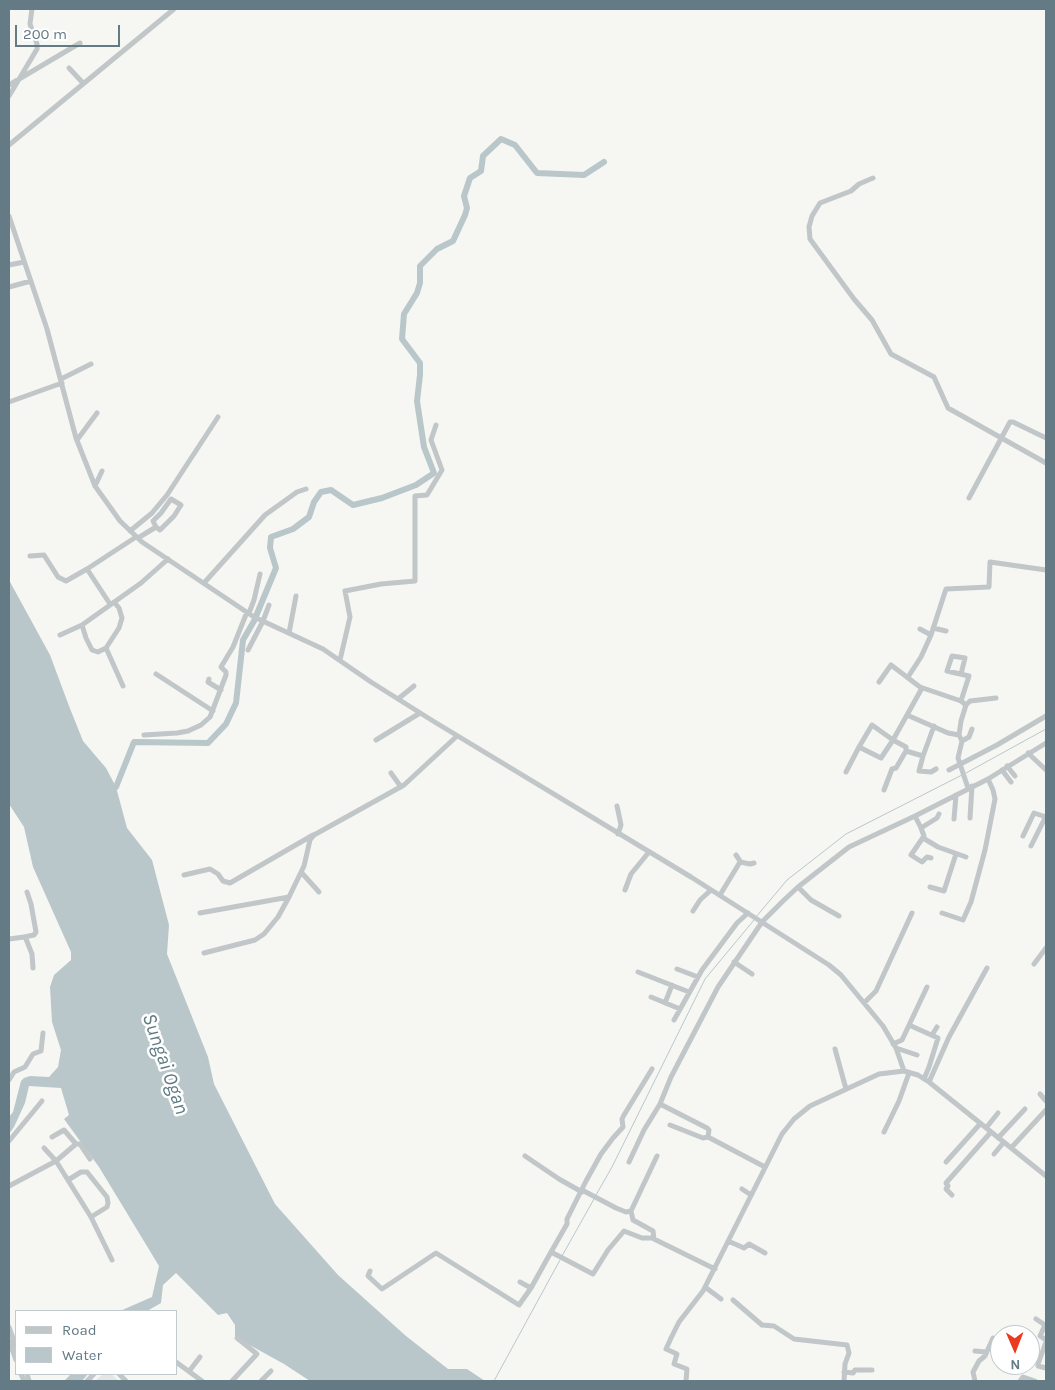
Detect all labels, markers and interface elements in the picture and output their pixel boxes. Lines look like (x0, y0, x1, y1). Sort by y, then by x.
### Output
scale bar (18, 15, 122, 47)
text: 200 m (23, 25, 67, 43)
water label: Sungai Ogan (137, 1010, 193, 1118)
legend (15, 1310, 178, 1375)
text: Road (62, 1321, 97, 1339)
north arrow (990, 1325, 1040, 1375)
text: Water (62, 1346, 102, 1364)
text: N (1010, 1356, 1020, 1373)

